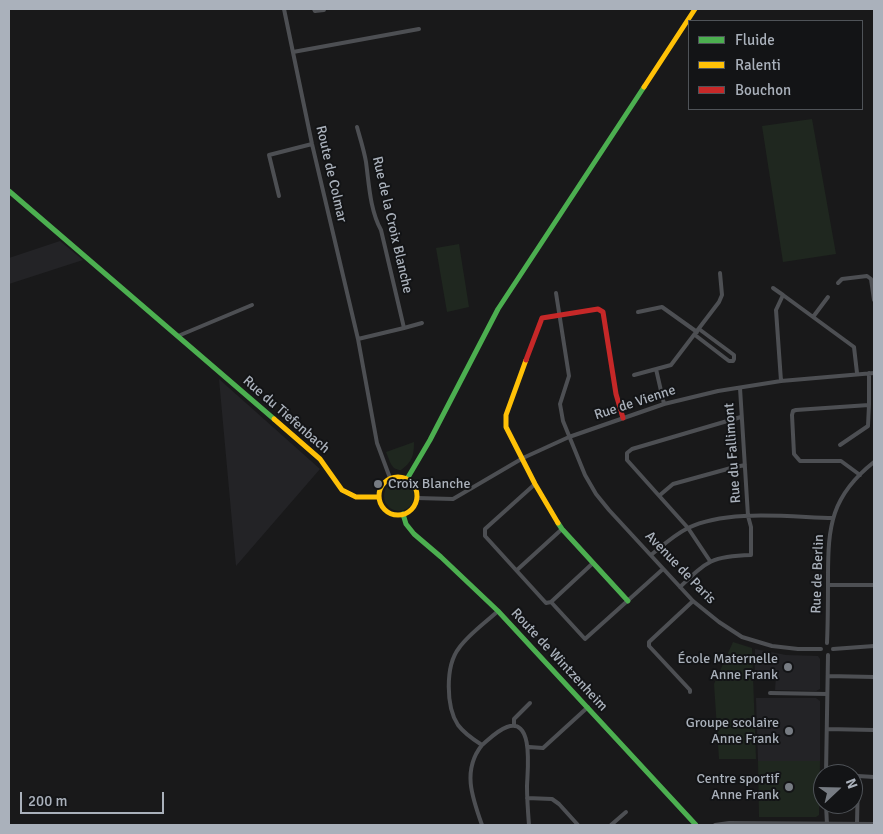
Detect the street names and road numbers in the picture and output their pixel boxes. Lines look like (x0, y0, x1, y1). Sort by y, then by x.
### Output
street label: Route de Colmar (312, 124, 350, 224)
street label: Rue de la Croix Blanche (368, 155, 416, 295)
street label: Rue du Tiefenbach (239, 373, 333, 457)
street label: Rue de Vienne (592, 382, 678, 424)
street label: Rue du Fallimont (721, 402, 745, 504)
street label: Avenue de Paris (641, 528, 719, 608)
street label: Rue de Berlin (808, 534, 828, 614)
street label: Route de Wintzenheim (507, 605, 611, 715)

